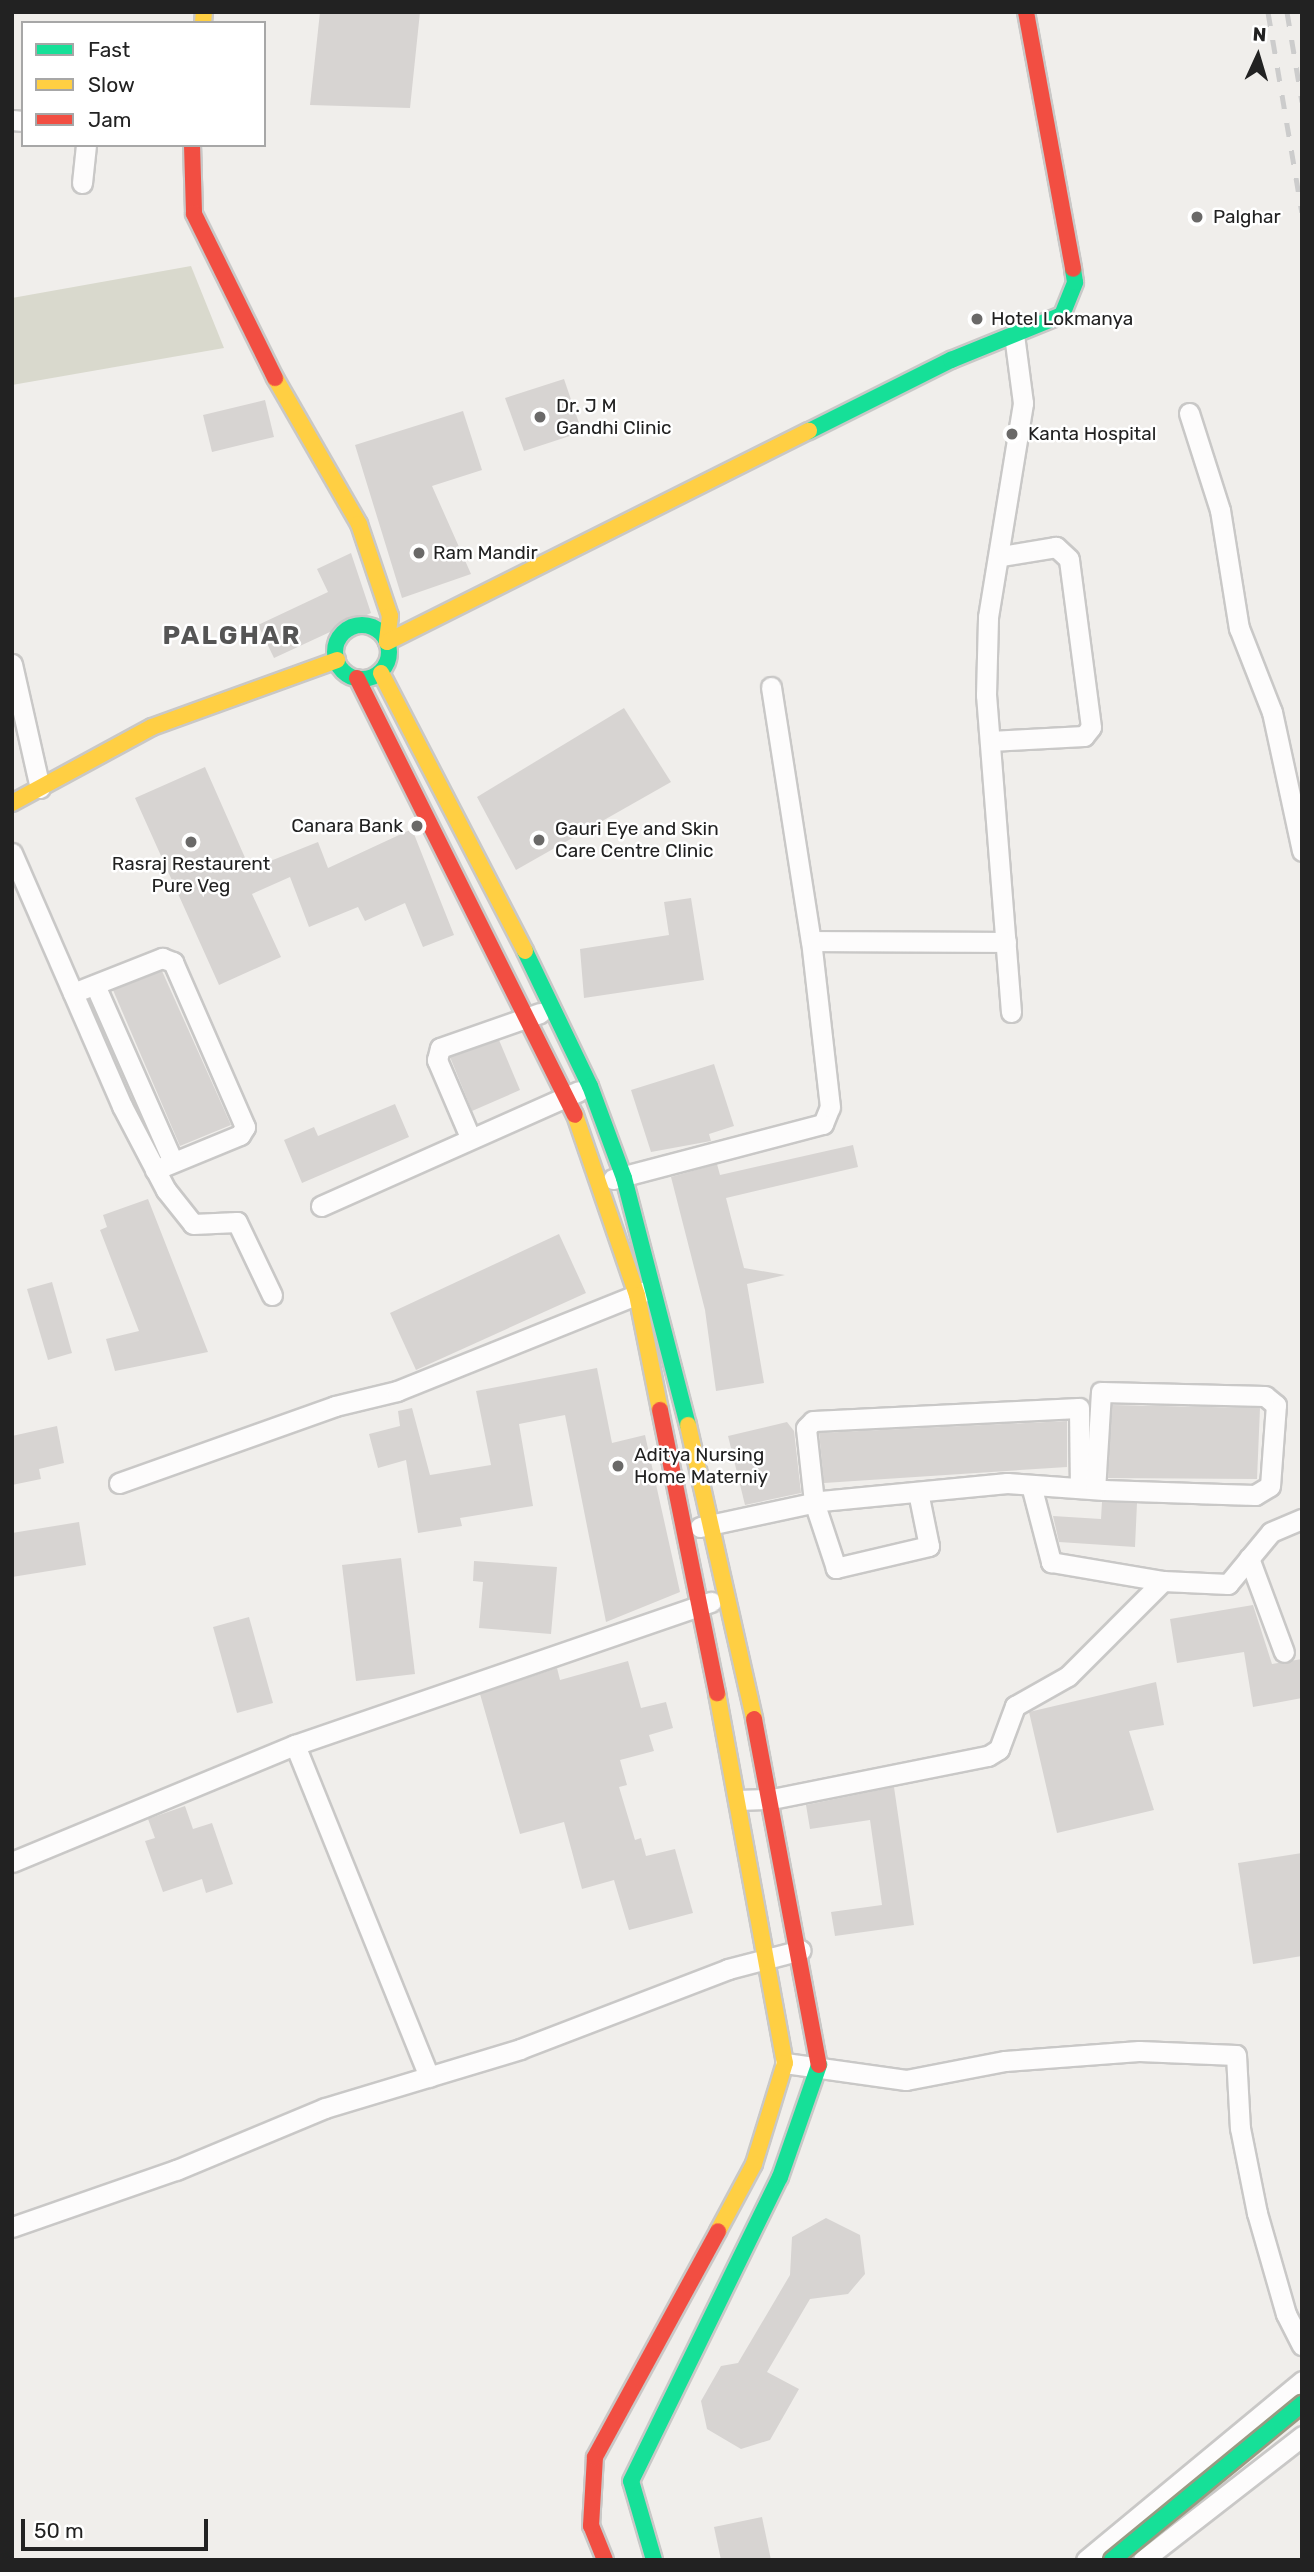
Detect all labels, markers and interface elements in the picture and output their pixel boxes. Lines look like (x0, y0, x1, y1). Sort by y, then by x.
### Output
legend (21, 21, 266, 147)
north arrow (1223, 21, 1293, 91)
text: N (1252, 23, 1267, 47)
text: Fast (88, 37, 130, 62)
text: Slow (88, 72, 135, 97)
text: Jam (88, 107, 132, 132)
place label: Palghar (1213, 206, 1281, 228)
marker: Palghar (1187, 207, 1207, 227)
place label: Hotel Lokmanya (991, 308, 1133, 330)
marker: Hotel Lokmanya (969, 311, 985, 327)
place label: Dr. J M Gandhi Clinic (556, 395, 672, 439)
marker: Dr. J M Gandhi Clinic (530, 407, 550, 427)
place label: Kanta Hospital (1028, 423, 1156, 445)
marker: Kanta Hospital (1002, 424, 1022, 444)
place label: Ram Mandir (433, 542, 538, 564)
marker: Ram Mandir (411, 545, 427, 561)
district label: PALGHAR (163, 620, 301, 652)
place label: Canara Bank (291, 815, 403, 837)
marker: Canara Bank (409, 818, 425, 834)
place label: Gauri Eye and Skin Care Centre Clinic (555, 818, 719, 862)
marker: Gauri Eye and Skin Care Centre Clinic (529, 830, 549, 850)
marker: Rasraj Restaurent Pure Veg (183, 834, 199, 850)
place label: Rasraj Restaurent Pure Veg (112, 853, 270, 897)
place label: Aditya Nursing Home Materniy (634, 1444, 768, 1488)
marker: Aditya Nursing Home Materniy (608, 1456, 628, 1476)
scale bar (24, 2506, 212, 2550)
text: 50 m (34, 2518, 84, 2543)

